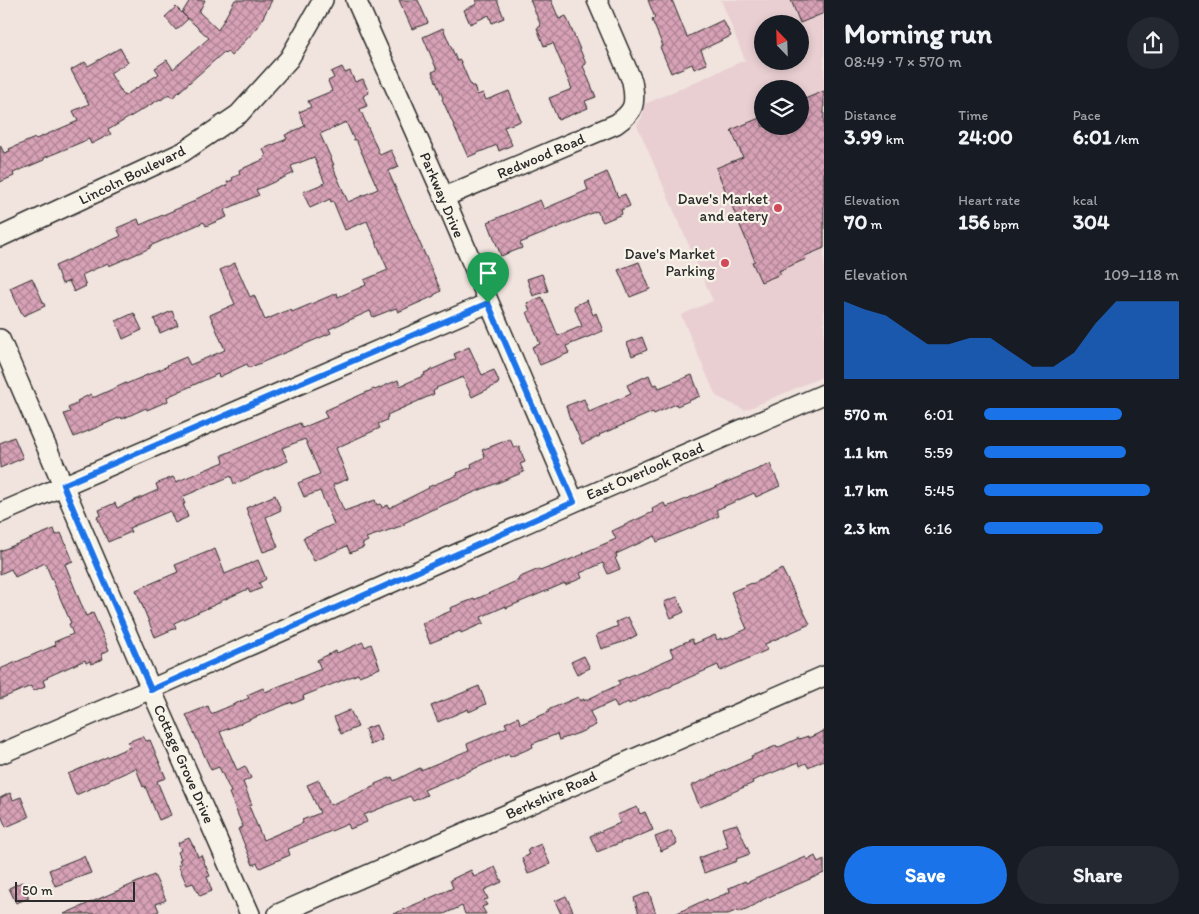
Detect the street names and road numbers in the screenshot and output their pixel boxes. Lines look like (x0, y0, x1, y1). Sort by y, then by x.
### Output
street label: Redwood Road (494, 129, 588, 183)
street label: Lincoln Boulevard (76, 141, 188, 209)
street label: Parkway Drive (416, 150, 468, 240)
street label: East Overlook Road (583, 438, 707, 504)
street label: Cottage Grove Drive (150, 702, 218, 826)
street label: Berkshire Road (503, 767, 599, 823)

